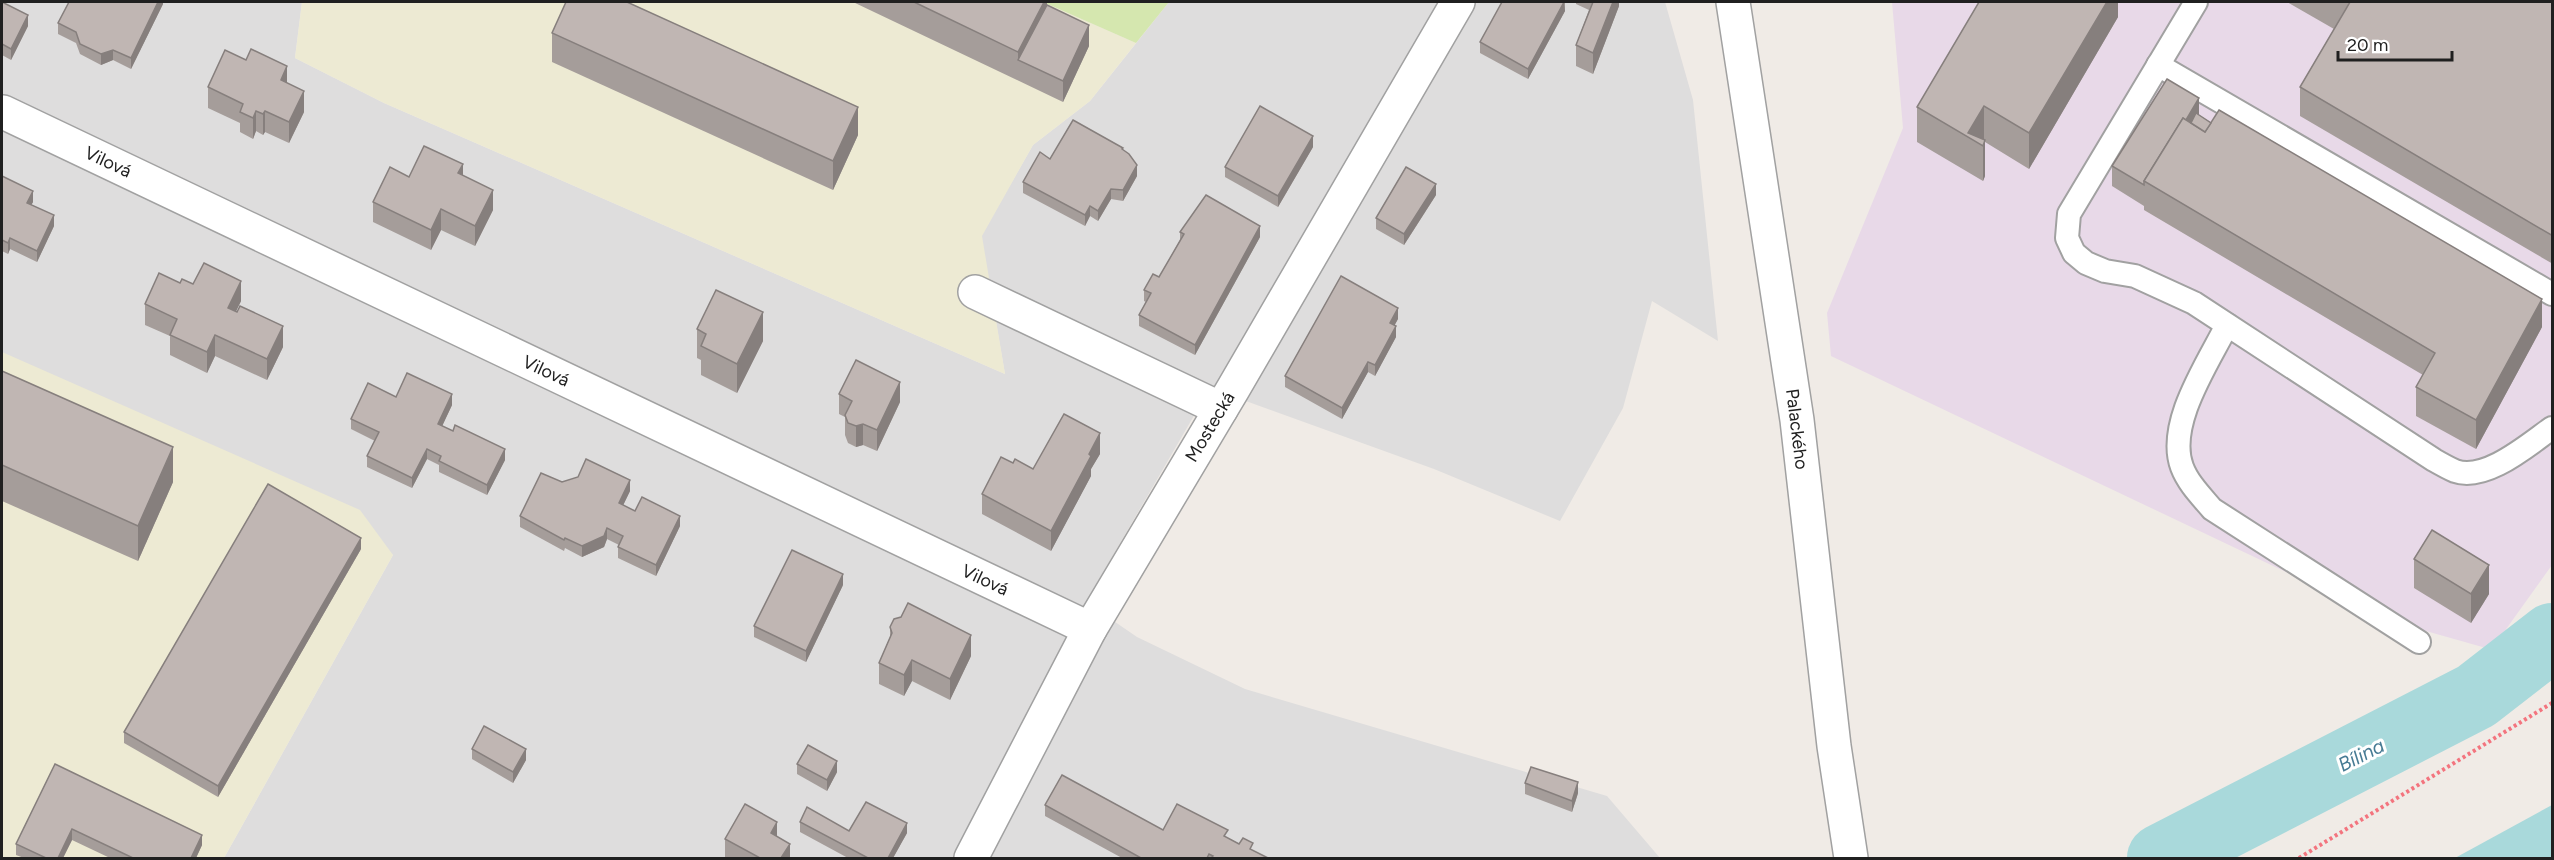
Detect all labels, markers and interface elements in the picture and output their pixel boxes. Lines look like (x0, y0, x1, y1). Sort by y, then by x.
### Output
scale bar (2338, 24, 2452, 62)
text: 20 m (2347, 34, 2388, 56)
street label: Vilová (81, 142, 135, 182)
street label: Vilová (519, 351, 573, 391)
street label: Palackého (1781, 387, 1813, 471)
street label: Mostecká (1180, 388, 1240, 466)
street label: Vilová (958, 560, 1012, 600)
water label: Bílina (2334, 733, 2388, 777)

